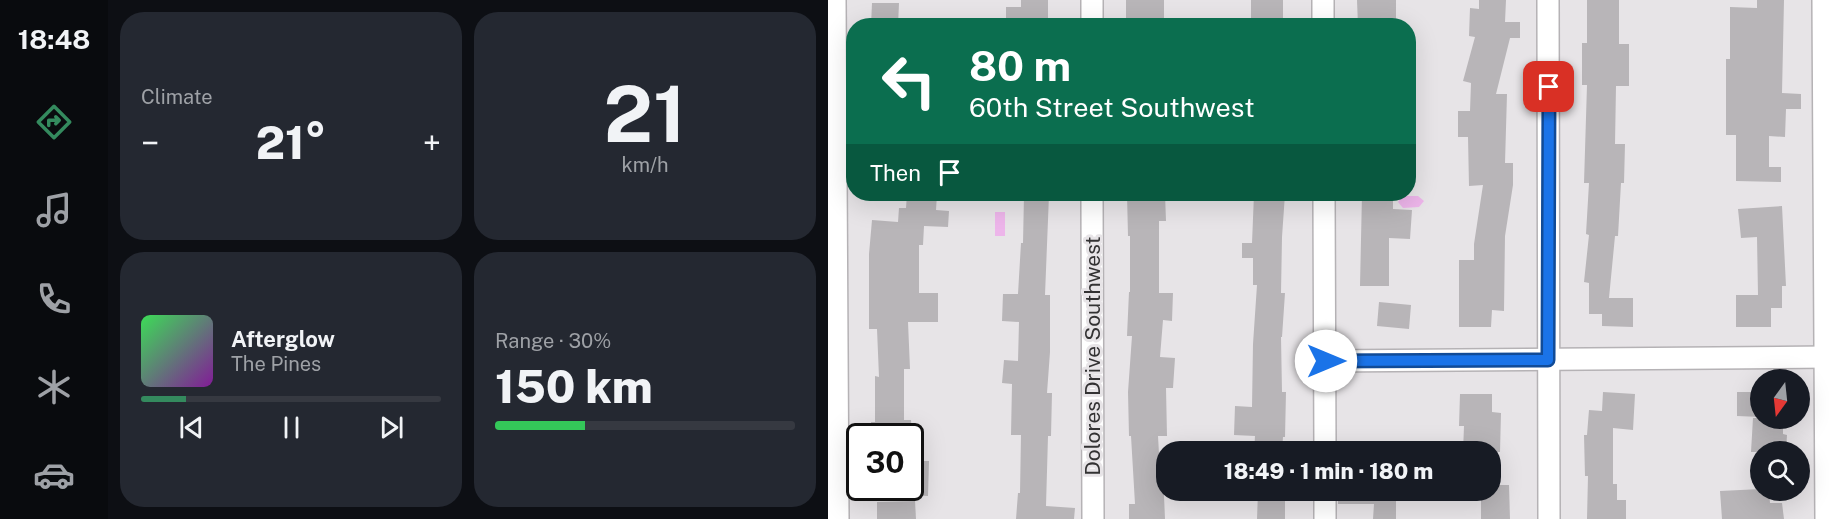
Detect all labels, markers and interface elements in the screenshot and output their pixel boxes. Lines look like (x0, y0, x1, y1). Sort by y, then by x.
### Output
text: 18:48 (18, 23, 90, 55)
text: 80 m (969, 41, 1071, 90)
icon: left (870, 42, 948, 120)
pin (1523, 61, 1574, 112)
text: 21 (604, 68, 686, 160)
icon: arrive (1532, 70, 1565, 103)
text: Climate (141, 85, 213, 109)
text: 60th Street Southwest (969, 91, 1255, 123)
icon: directions (33, 101, 75, 143)
text: 21° (256, 116, 326, 169)
text: − (141, 124, 159, 162)
text: + (423, 124, 441, 162)
text: km/h (621, 153, 669, 177)
icon: arrive (933, 156, 966, 189)
text: Then (870, 160, 921, 186)
icon: music (33, 189, 75, 231)
street label: Dolores Drive Southwest (1080, 236, 1105, 476)
icon: phone (33, 278, 75, 320)
text: Afterglow (231, 326, 335, 352)
text: Range · 30% (495, 329, 611, 353)
position arrow (1294, 329, 1358, 393)
text: The Pines (231, 352, 321, 376)
text: 150 km (495, 360, 653, 413)
icon: climate (33, 366, 75, 408)
north arrow (1750, 369, 1810, 429)
map controls (1750, 369, 1810, 501)
icon: previous (175, 411, 208, 444)
icon: pause (275, 411, 308, 444)
icon: next (375, 411, 408, 444)
speed limit sign: 30 (846, 423, 924, 501)
button: search (1750, 441, 1810, 501)
icon: car (33, 454, 75, 496)
text: 18:49 · 1 min · 180 m (1224, 458, 1433, 484)

